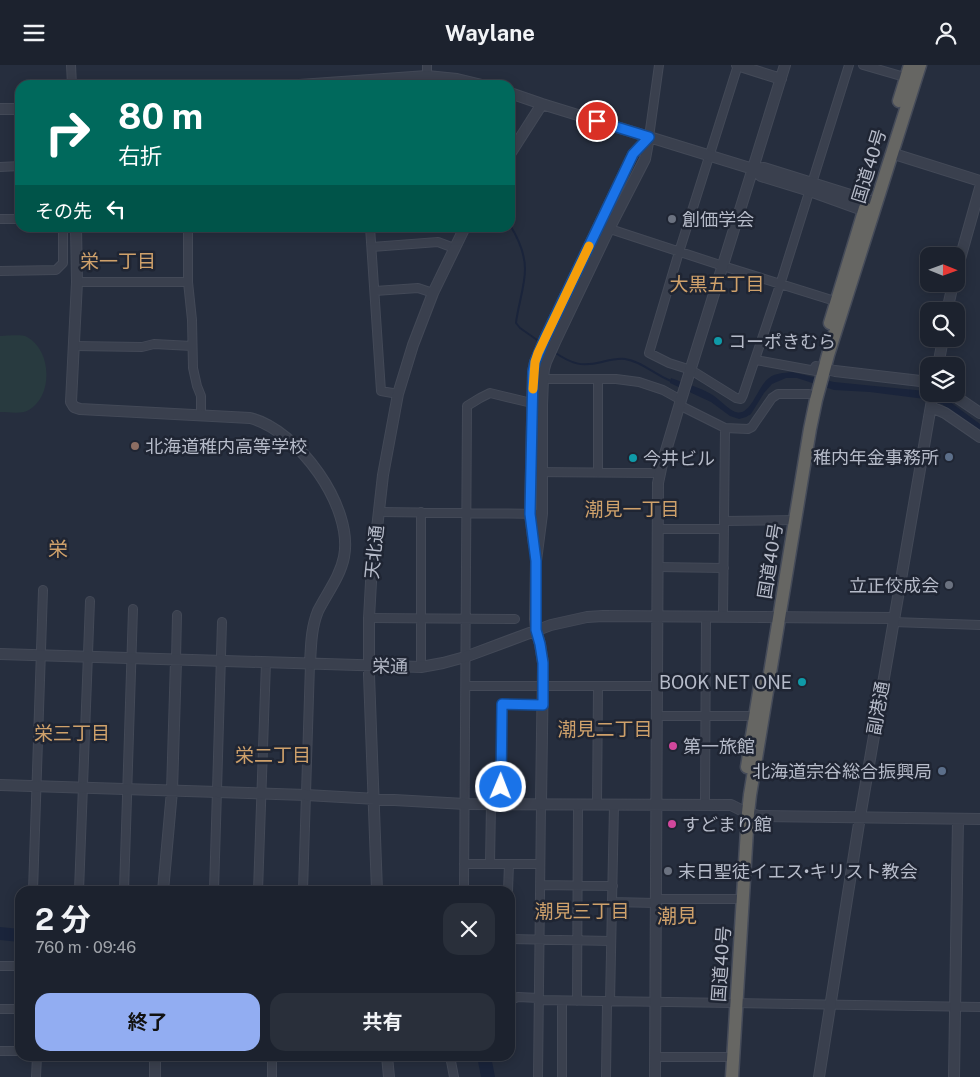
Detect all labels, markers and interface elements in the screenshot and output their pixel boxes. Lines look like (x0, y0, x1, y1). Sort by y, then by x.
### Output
icon: menu (20, 19, 48, 47)
icon: person (932, 19, 960, 47)
text: Waylane (445, 20, 535, 46)
text: 80 m (118, 96, 203, 137)
icon: right (35, 100, 100, 165)
pin (576, 100, 618, 142)
icon: arrive (583, 107, 611, 135)
street label: 国道40号 (848, 126, 890, 206)
text: 右折 (118, 143, 162, 169)
icon: left (102, 195, 130, 223)
text: その先 (35, 200, 92, 222)
place label: 創価学会 (682, 209, 754, 230)
marker: 創価学会 (666, 213, 678, 225)
north arrow (920, 247, 965, 293)
map controls (920, 247, 965, 402)
district label: 栄一丁目 (80, 250, 156, 272)
district label: 大黒五丁目 (669, 273, 765, 295)
button: search (920, 302, 965, 347)
place label: コーポきむら (728, 331, 836, 352)
marker: コーポきむら (712, 335, 724, 347)
button: layers (920, 357, 965, 402)
place label: 北海道稚内高等学校 (145, 436, 307, 457)
marker: 北海道稚内高等学校 (129, 440, 141, 452)
place label: 稚内年金事務所 (813, 447, 939, 468)
place label: 今井ビル (643, 448, 715, 469)
marker: 稚内年金事務所 (943, 451, 955, 463)
marker: 今井ビル (627, 452, 639, 464)
district label: 潮見一丁目 (584, 498, 680, 520)
street label: 国道40号 (754, 522, 786, 600)
street label: 天北通 (361, 524, 387, 580)
district label: 栄 (48, 537, 68, 561)
place label: 立正佼成会 (849, 575, 939, 596)
marker: 立正佼成会 (943, 579, 955, 591)
street label: 栄通 (372, 655, 408, 677)
place label: BOOK NET ONE (659, 672, 792, 693)
marker: BOOK NET ONE (796, 676, 808, 688)
street label: 副港通 (863, 680, 893, 736)
district label: 潮見二丁目 (557, 718, 653, 740)
district label: 栄三丁目 (34, 722, 110, 744)
place label: 第一旅館 (683, 736, 755, 757)
marker: 第一旅館 (667, 740, 679, 752)
district label: 栄二丁目 (235, 744, 311, 766)
position arrow (474, 760, 526, 812)
place label: 北海道宗谷総合振興局 (752, 761, 932, 782)
marker: 北海道宗谷総合振興局 (936, 765, 948, 777)
place label: すどまり館 (682, 814, 772, 835)
marker: すどまり館 (666, 818, 678, 830)
place label: 末日聖徒イエス•キリスト教会 (678, 861, 918, 882)
marker: 末日聖徒イエス•キリスト教会 (662, 865, 674, 877)
district label: 潮見三丁目 (534, 900, 630, 922)
text: 2 分 (35, 901, 91, 937)
button: close (443, 903, 495, 955)
district label: 潮見 (657, 904, 697, 928)
street label: 国道40号 (708, 925, 734, 1003)
text: 760 m · 09:46 (35, 938, 136, 957)
button: 終了 (35, 993, 260, 1051)
button: 共有 (270, 993, 495, 1051)

